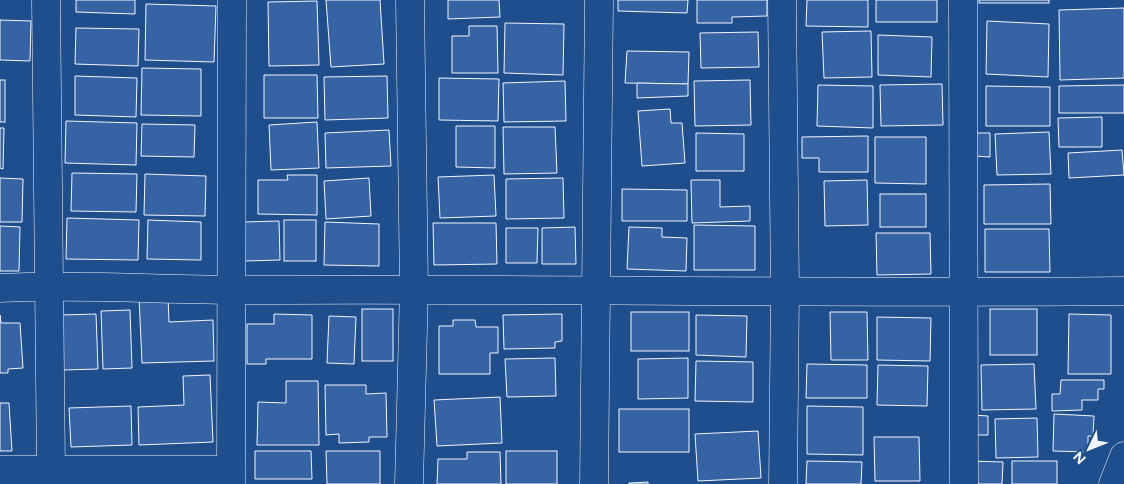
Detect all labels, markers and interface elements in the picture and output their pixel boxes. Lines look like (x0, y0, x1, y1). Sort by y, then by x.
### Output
north arrow (1064, 424, 1114, 474)
text: N (1070, 448, 1090, 467)

